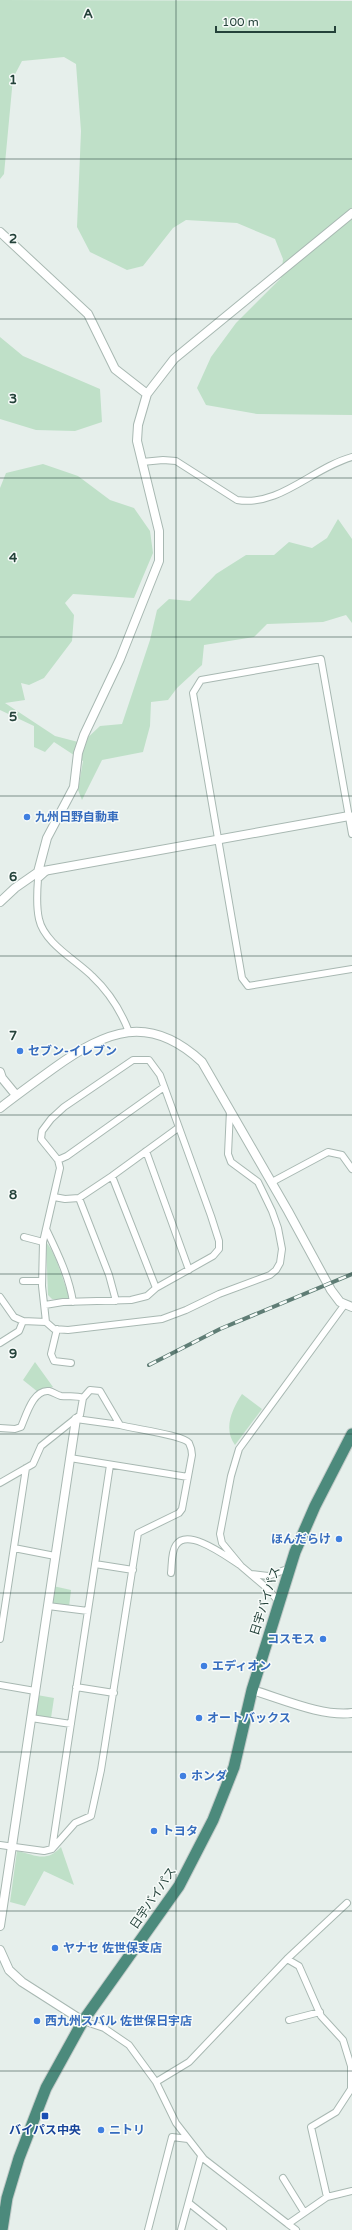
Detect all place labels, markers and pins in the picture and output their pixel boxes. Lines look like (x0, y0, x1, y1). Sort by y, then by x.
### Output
place label: 九州日野自動車 (35, 810, 119, 824)
marker: 九州日野自動車 (22, 812, 32, 822)
place label: セブン-イレブン (28, 1044, 117, 1058)
marker: セブン-イレブン (15, 1046, 25, 1056)
place label: ほんだらけ (271, 1532, 331, 1546)
marker: ほんだらけ (334, 1534, 344, 1544)
place label: コスモス (267, 1632, 315, 1646)
marker: コスモス (318, 1634, 328, 1644)
place label: エディオン (212, 1659, 271, 1673)
marker: エディオン (199, 1661, 209, 1671)
place label: オートバックス (207, 1711, 291, 1725)
marker: オートバックス (194, 1713, 204, 1723)
place label: ホンダ (191, 1769, 227, 1783)
marker: ホンダ (178, 1771, 188, 1781)
place label: トヨタ (162, 1824, 198, 1838)
marker: トヨタ (149, 1826, 159, 1836)
place label: ヤナセ 佐世保支店 (63, 1941, 162, 1955)
marker: ヤナセ 佐世保支店 (50, 1943, 60, 1953)
place label: 西九州スバル 佐世保日宇店 (45, 2014, 192, 2028)
marker: 西九州スバル 佐世保日宇店 (32, 2016, 42, 2026)
marker: バイパス中央 (40, 2111, 50, 2121)
place label: バイパス中央 (9, 2123, 81, 2137)
place label: ニトリ (109, 2123, 145, 2137)
marker: ニトリ (96, 2125, 106, 2135)

